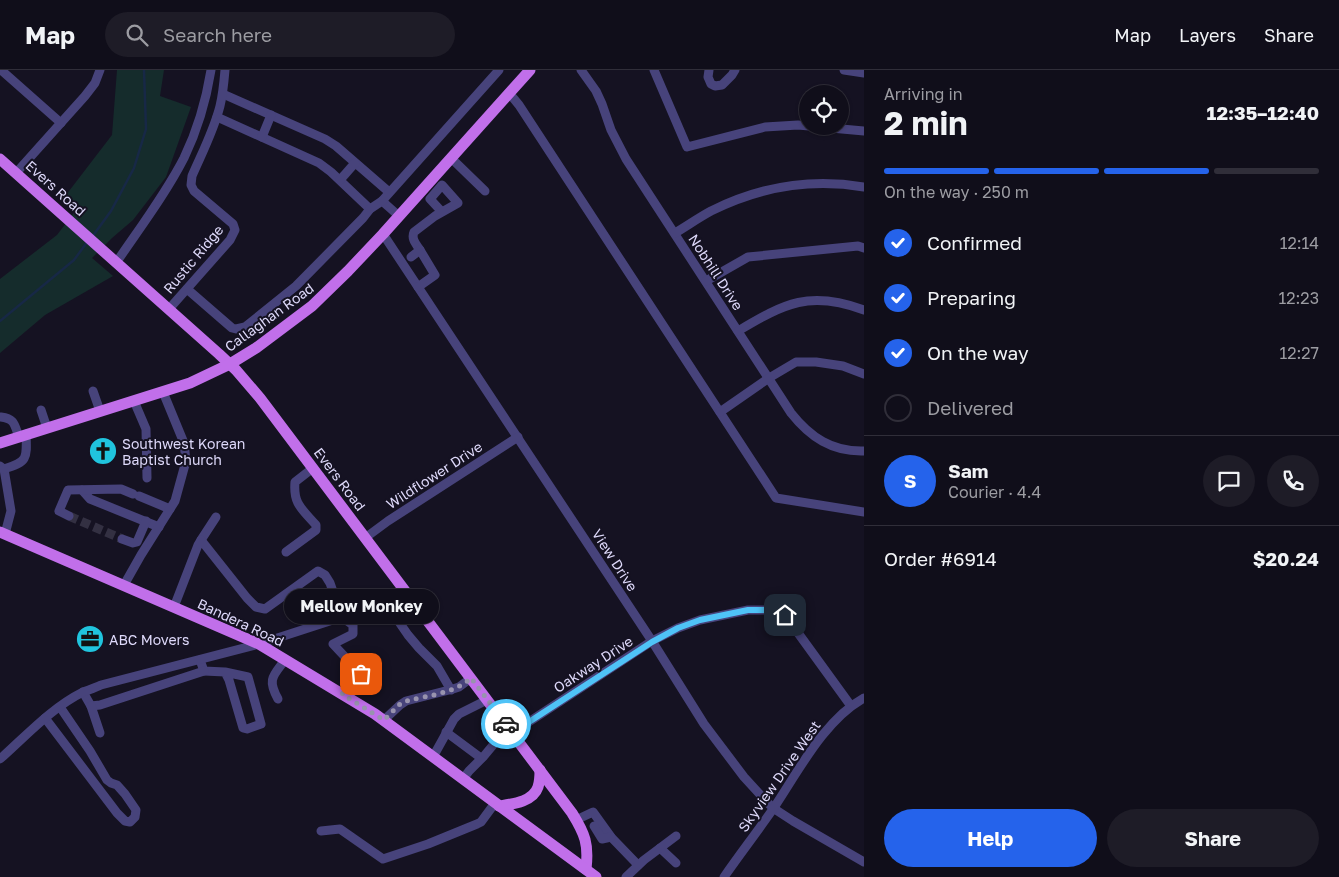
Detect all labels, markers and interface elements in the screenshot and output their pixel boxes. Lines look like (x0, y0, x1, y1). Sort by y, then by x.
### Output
search box (105, 12, 455, 57)
text: Map (25, 20, 75, 49)
icon: search (123, 21, 151, 49)
text: Search here (163, 23, 272, 46)
text: Map (1114, 24, 1151, 46)
text: Layers (1179, 24, 1236, 46)
text: Share (1264, 24, 1314, 46)
text: Arriving in (884, 84, 963, 104)
map controls (799, 85, 849, 135)
button: locate (799, 85, 849, 135)
text: 12:35–12:40 (1207, 101, 1319, 124)
text: 2 min (884, 104, 968, 142)
street label: Evers Road (23, 157, 89, 219)
text: On the way · 250 m (884, 182, 1029, 202)
street label: Rustic Ridge (159, 221, 227, 297)
icon: check (884, 229, 912, 257)
street label: Nobhill Drive (685, 231, 747, 313)
text: Confirmed (927, 231, 1022, 254)
text: 12:14 (1280, 233, 1319, 253)
street label: Callaghan Road (221, 279, 317, 355)
icon: check (884, 284, 912, 312)
text: Preparing (927, 286, 1016, 309)
text: 12:23 (1279, 288, 1319, 308)
icon: check (884, 339, 912, 367)
text: On the way (927, 341, 1029, 364)
text: 12:27 (1279, 343, 1319, 363)
text: Delivered (927, 396, 1014, 419)
place label: Southwest Korean Baptist Church (122, 435, 245, 468)
church icon: Southwest Korean Baptist Church (88, 436, 118, 466)
street label: Wildflower Drive (383, 438, 485, 512)
street label: Evers Road (311, 444, 369, 514)
button: chat (1203, 455, 1255, 507)
button: phone (1267, 455, 1319, 507)
text: Sam (948, 459, 988, 482)
text: S (904, 469, 916, 492)
text: Courier · 4.4 (948, 482, 1041, 502)
street label: View Drive (589, 526, 641, 594)
text: Order #6914 (884, 547, 997, 570)
text: $20.24 (1253, 547, 1319, 570)
callout: Mellow Monkey (284, 589, 438, 624)
pin (764, 594, 806, 636)
street label: Bandera Road (195, 595, 287, 649)
text: Mellow Monkey (300, 596, 423, 616)
icon: home (771, 601, 799, 629)
office icon: ABC Movers (75, 624, 105, 654)
place label: ABC Movers (109, 631, 189, 648)
street label: Oakway Drive (550, 632, 636, 696)
pin (340, 653, 382, 695)
icon: bag (347, 660, 375, 688)
courier (481, 699, 531, 749)
icon: car (492, 710, 520, 738)
street label: Skyview Drive West (734, 717, 824, 835)
button: Help (884, 809, 1097, 867)
button: Share (1107, 809, 1319, 867)

